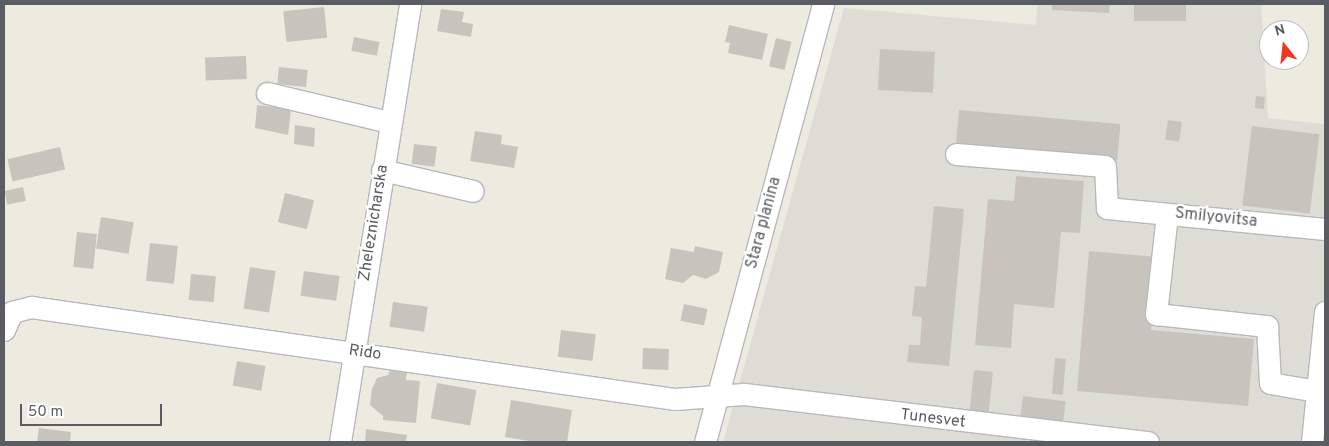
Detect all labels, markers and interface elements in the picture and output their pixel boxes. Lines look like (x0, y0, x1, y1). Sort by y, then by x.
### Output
north arrow (1259, 20, 1309, 70)
text: N (1273, 22, 1287, 41)
street label: Zheleznicharska (355, 163, 393, 283)
street label: Stara planina (743, 175, 785, 271)
street label: Smilyovitsa (1174, 204, 1258, 232)
street label: Rido (348, 341, 382, 365)
scale bar (22, 394, 165, 426)
text: 50 m (28, 403, 63, 422)
street label: Tunesvet (899, 405, 967, 433)

